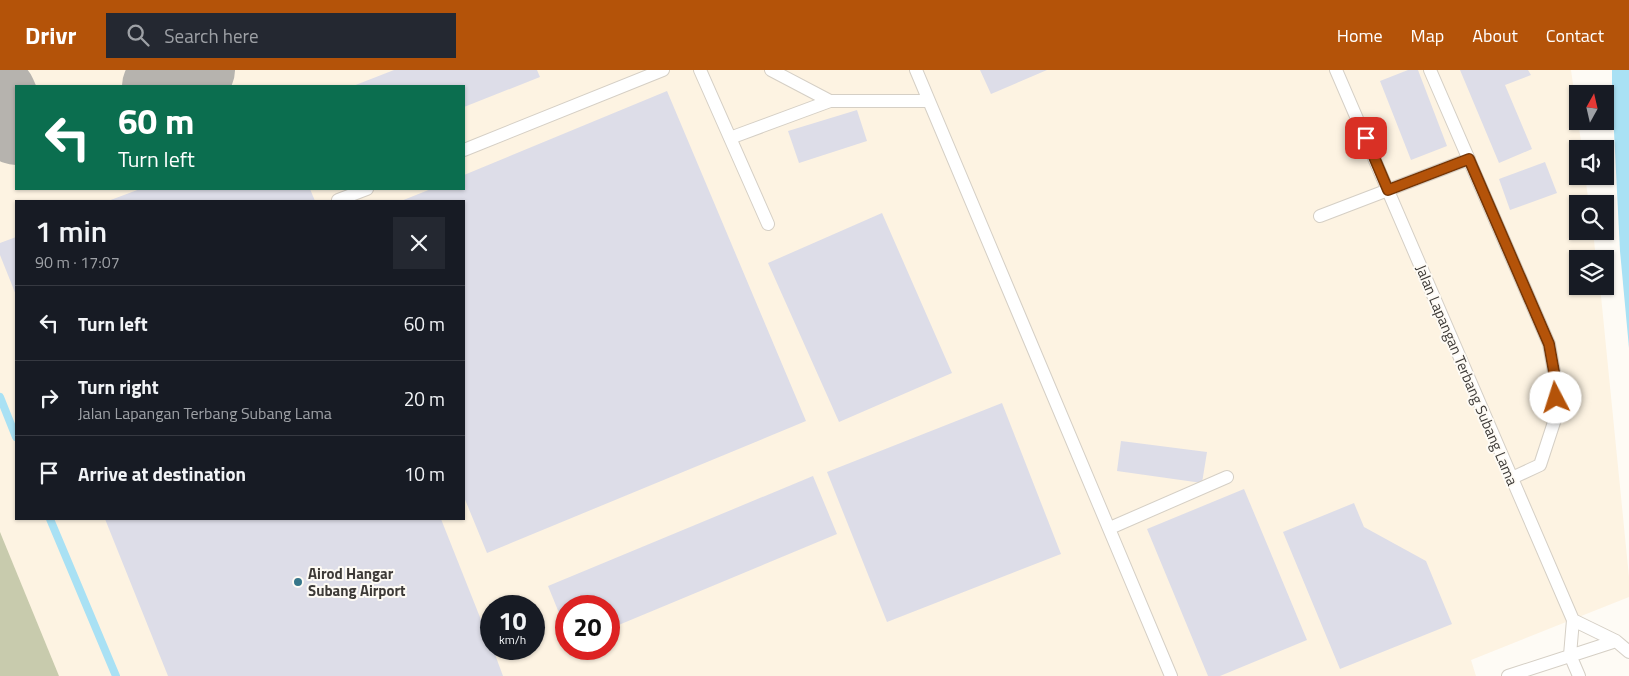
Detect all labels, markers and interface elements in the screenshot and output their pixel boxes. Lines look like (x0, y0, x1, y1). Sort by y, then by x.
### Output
search box (106, 13, 456, 58)
text: Drivr (25, 17, 76, 53)
icon: search (124, 21, 152, 49)
text: Search here (164, 21, 259, 50)
text: Home (1337, 22, 1383, 49)
text: Map (1411, 22, 1444, 49)
text: About (1472, 22, 1518, 49)
text: Contact (1546, 22, 1604, 49)
north arrow (1569, 85, 1614, 130)
map controls (1569, 85, 1614, 295)
text: 60 m (118, 94, 194, 148)
icon: left (35, 105, 100, 170)
pin (1345, 117, 1387, 159)
icon: arrive (1352, 124, 1380, 152)
button: sound (1569, 140, 1614, 185)
text: Turn left (118, 142, 195, 176)
button: search (1569, 195, 1614, 240)
text: 1 min (35, 208, 107, 254)
button: close (393, 217, 445, 269)
text: 90 m · 17:07 (35, 250, 120, 274)
button: layers (1569, 250, 1614, 295)
street label: Jalan Lapangan Terbang Subang Lama (1410, 261, 1524, 489)
icon: left (35, 309, 63, 337)
text: Turn left (78, 309, 148, 338)
text: 60 m (404, 309, 445, 338)
position arrow (1529, 371, 1581, 423)
text: Turn right (78, 372, 159, 401)
icon: right (35, 384, 63, 412)
text: 20 m (404, 384, 445, 413)
text: Jalan Lapangan Terbang Subang Lama (78, 401, 332, 425)
icon: arrive (35, 459, 63, 487)
text: Arrive at destination (78, 459, 246, 488)
text: 10 m (404, 459, 445, 488)
place label: Airod Hangar Subang Airport (308, 562, 406, 602)
marker: Airod Hangar Subang Airport (292, 576, 304, 588)
speed limit sign: 20 (555, 595, 620, 660)
text: 10 (498, 602, 527, 640)
text: km/h (499, 630, 526, 649)

